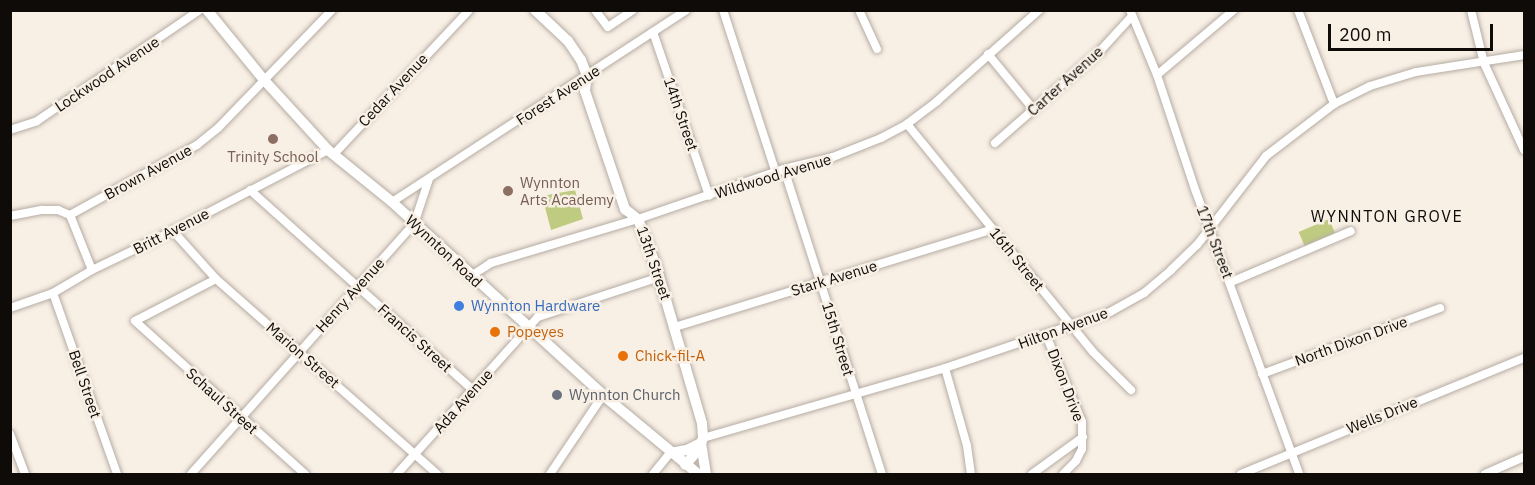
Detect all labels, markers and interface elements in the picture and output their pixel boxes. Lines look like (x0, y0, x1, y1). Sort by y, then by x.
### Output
scale bar (1331, 12, 1496, 50)
text: 200 m (1339, 23, 1391, 46)
street label: Lockwood Avenue (51, 32, 163, 116)
street label: Carter Avenue (1024, 42, 1106, 120)
street label: Cedar Avenue (355, 50, 431, 130)
street label: Forest Avenue (513, 61, 603, 129)
street label: 14th Street (660, 75, 702, 153)
marker: Trinity School (266, 132, 280, 146)
street label: Brown Avenue (101, 141, 195, 203)
place label: Trinity School (227, 148, 319, 166)
street label: Wildwood Avenue (713, 150, 833, 202)
place label: Wynnton Arts Academy (520, 173, 614, 208)
marker: Wynnton Arts Academy (501, 184, 515, 198)
street label: 17th Street (1193, 203, 1237, 281)
street label: Britt Avenue (130, 204, 212, 258)
district label: WYNNTON GROVE (1311, 206, 1463, 226)
street label: Wynnton Road (402, 211, 486, 291)
street label: 13th Street (633, 224, 675, 302)
street label: 16th Street (986, 224, 1048, 294)
street label: Henry Avenue (312, 254, 388, 336)
street label: Stark Avenue (789, 256, 879, 300)
place label: Wynnton Hardware (471, 297, 600, 315)
marker: Wynnton Hardware (452, 299, 466, 313)
street label: Francis Street (374, 300, 456, 376)
street label: 15th Street (818, 300, 858, 378)
street label: Hilton Avenue (1016, 303, 1110, 353)
street label: North Dixon Drive (1292, 312, 1410, 370)
street label: Marion Street (263, 318, 343, 392)
place label: Popeyes (507, 323, 564, 341)
marker: Popeyes (488, 325, 502, 339)
street label: Dixon Drive (1044, 346, 1088, 424)
place label: Chick-fil-A (635, 347, 705, 365)
street label: Bell Street (65, 348, 105, 420)
marker: Chick-fil-A (616, 349, 630, 363)
street label: Schaul Street (183, 364, 261, 438)
street label: Ada Avenue (430, 365, 496, 437)
place label: Wynnton Church (569, 386, 680, 404)
marker: Wynnton Church (550, 388, 564, 402)
street label: Wells Drive (1344, 393, 1420, 437)

